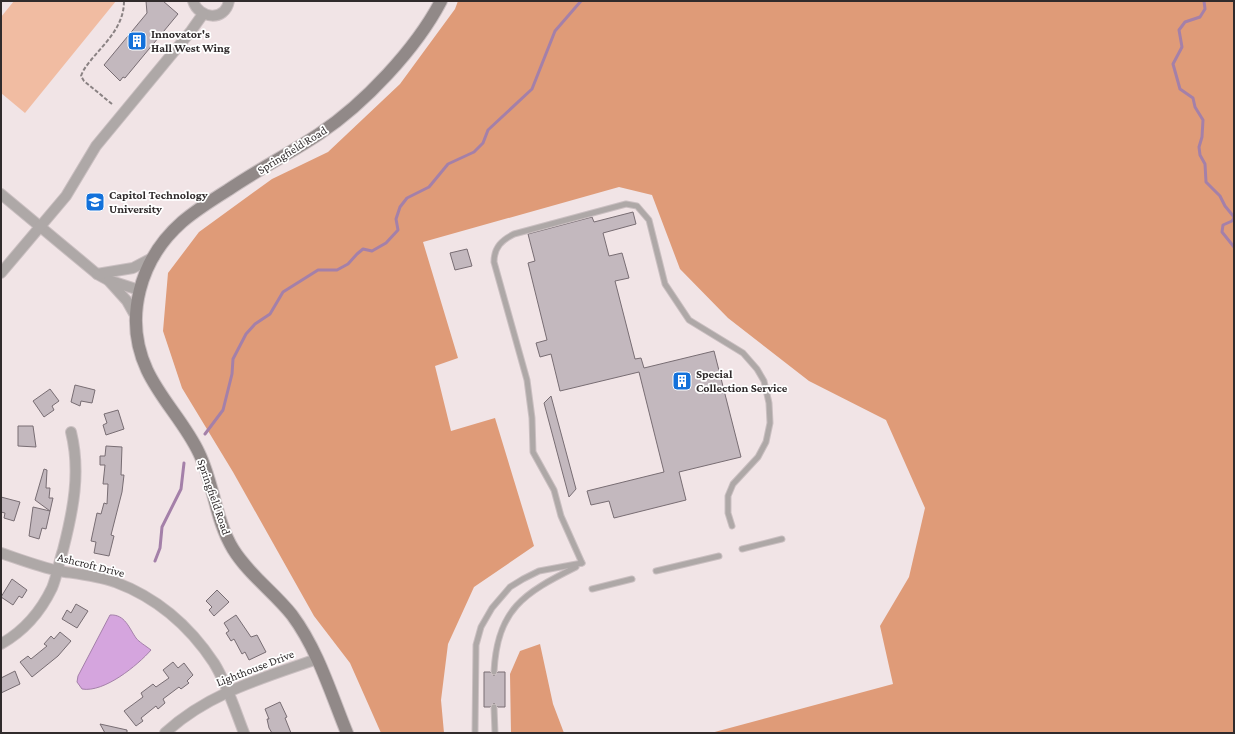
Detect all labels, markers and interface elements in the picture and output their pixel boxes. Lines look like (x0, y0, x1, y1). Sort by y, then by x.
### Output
place label: Innovator's Hall West Wing (151, 27, 230, 55)
building icon: Innovator's Hall West Wing (126, 30, 148, 52)
street label: Springfield Road (255, 123, 330, 177)
place label: Capitol Technology University (109, 188, 208, 216)
school or university icon: Capitol Technology University (84, 191, 106, 213)
place label: Special Collection Service (696, 367, 788, 395)
building icon: Special Collection Service (671, 370, 693, 392)
street label: Springfield Road (194, 457, 234, 537)
street label: Ashcroft Drive (56, 550, 126, 580)
street label: Lighthouse Drive (214, 647, 296, 689)

